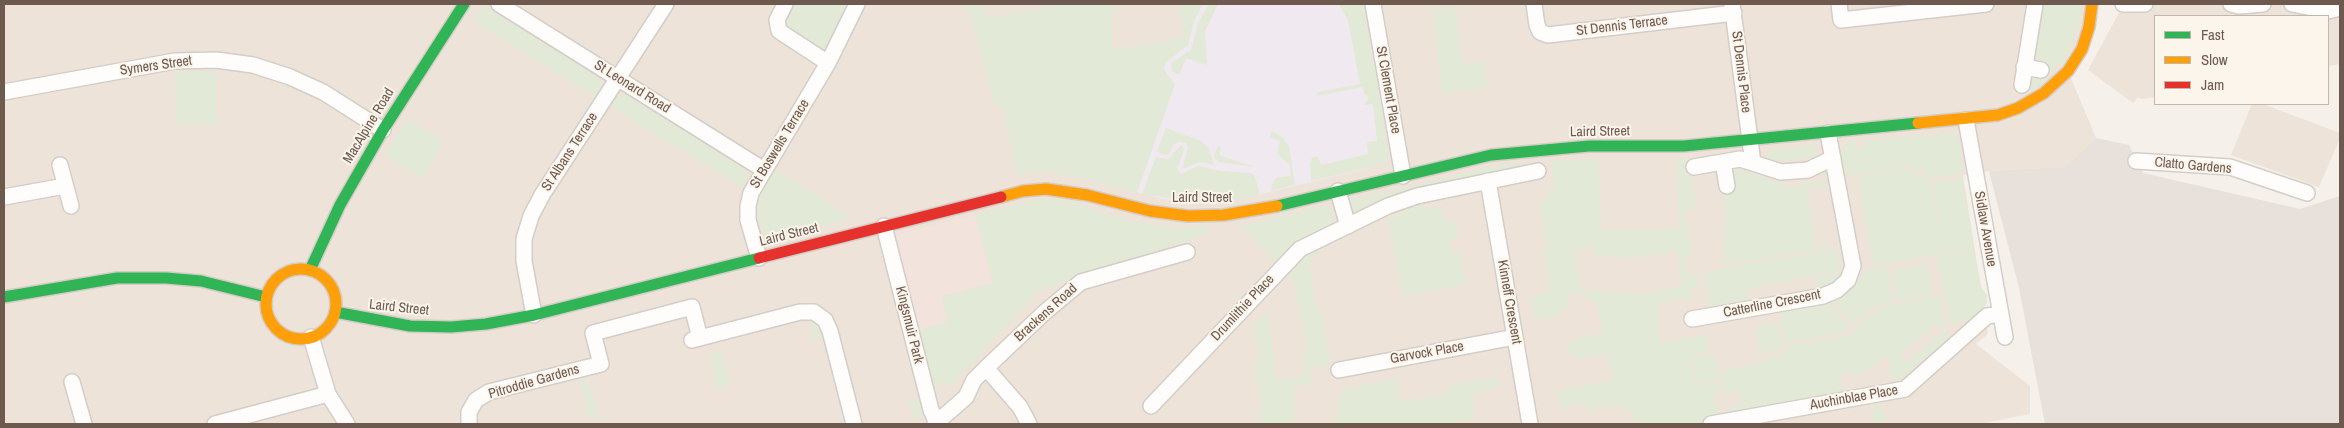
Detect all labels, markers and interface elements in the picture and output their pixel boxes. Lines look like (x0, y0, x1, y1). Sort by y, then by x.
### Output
street label: St Dennis Terrace (1575, 12, 1669, 40)
legend (2154, 15, 2329, 105)
text: Fast (2201, 24, 2224, 45)
street label: St Dennis Place (1728, 30, 1754, 114)
street label: St Clement Place (1372, 45, 1404, 135)
text: Slow (2201, 49, 2228, 70)
street label: Symers Street (119, 53, 193, 79)
street label: St Leonard Road (591, 57, 673, 117)
text: Jam (2201, 74, 2224, 95)
street label: MacAlpine Road (340, 85, 398, 167)
street label: St Boswells Terrace (747, 96, 813, 192)
street label: St Albans Terrace (538, 109, 602, 195)
street label: Laird Street (1570, 123, 1630, 141)
street label: Clatto Gardens (2154, 154, 2232, 178)
street label: Laird Street (1172, 190, 1232, 206)
street label: Sidlaw Avenue (1970, 190, 2000, 268)
street label: Laird Street (758, 220, 820, 250)
street label: Kinneff Crescent (1493, 259, 1525, 345)
street label: Drumlithie Place (1208, 271, 1278, 345)
street label: Brackens Road (1011, 280, 1081, 346)
street label: Kingsmuir Park (891, 285, 927, 365)
street label: Catterline Crescent (1722, 286, 1822, 322)
street label: Laird Street (368, 297, 430, 319)
street label: Garvock Place (1389, 338, 1465, 368)
street label: Pitroddie Gardens (487, 361, 581, 403)
street label: Auchinblae Place (1809, 382, 1899, 414)

